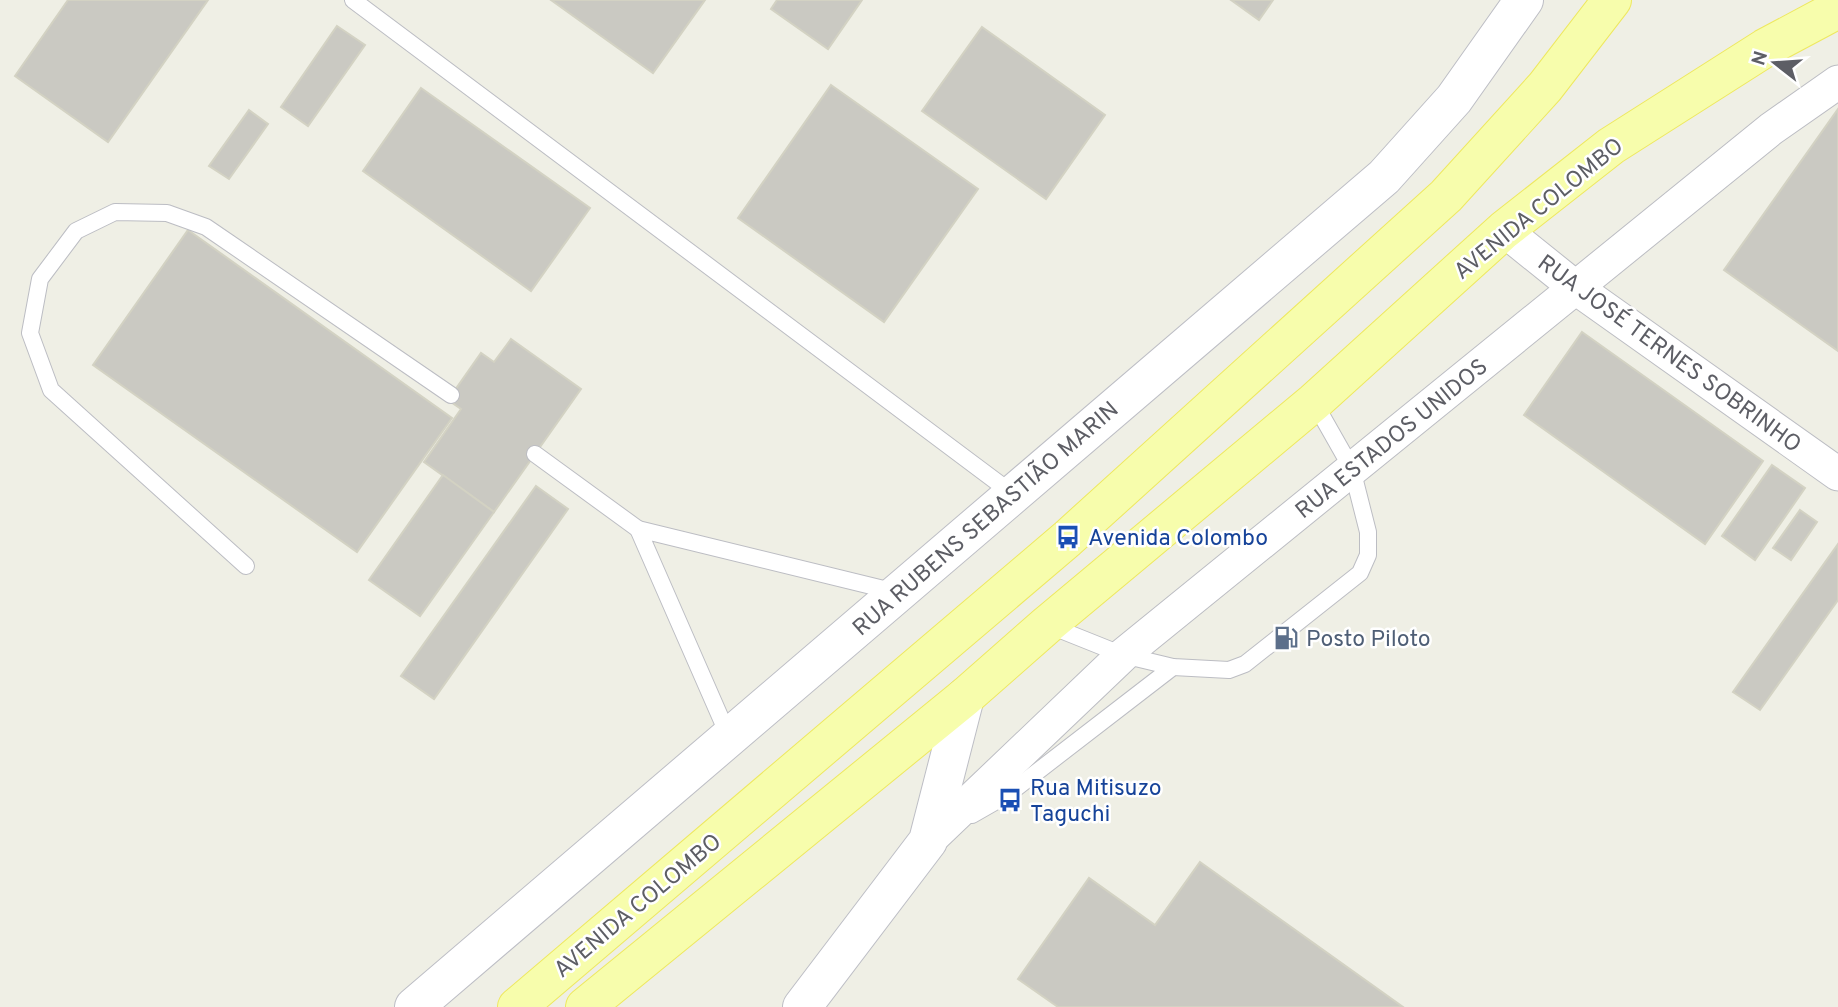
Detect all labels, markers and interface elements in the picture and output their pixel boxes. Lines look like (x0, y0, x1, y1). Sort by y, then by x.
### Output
north arrow (1740, 28, 1810, 98)
text: N (1747, 49, 1774, 69)
street label: AVENIDA COLOMBO (1449, 133, 1630, 287)
street label: RUA JOSÉ TERNES SOBRINHO (1531, 249, 1807, 460)
street label: RUA ESTADOS UNIDOS (1290, 353, 1495, 526)
street label: RUA RUBENS SEBASTIÃO MARIN (847, 396, 1126, 643)
bus stop icon: Avenida Colombo (1054, 523, 1082, 551)
place label: Avenida Colombo (1088, 525, 1268, 554)
fuel station icon: Posto Piloto (1272, 624, 1300, 652)
place label: Posto Piloto (1306, 626, 1431, 655)
place label: Rua Mitisuzo Taguchi (1030, 775, 1162, 830)
bus stop icon: Rua Mitisuzo Taguchi (996, 786, 1024, 814)
street label: AVENIDA COLOMBO (549, 828, 728, 986)

